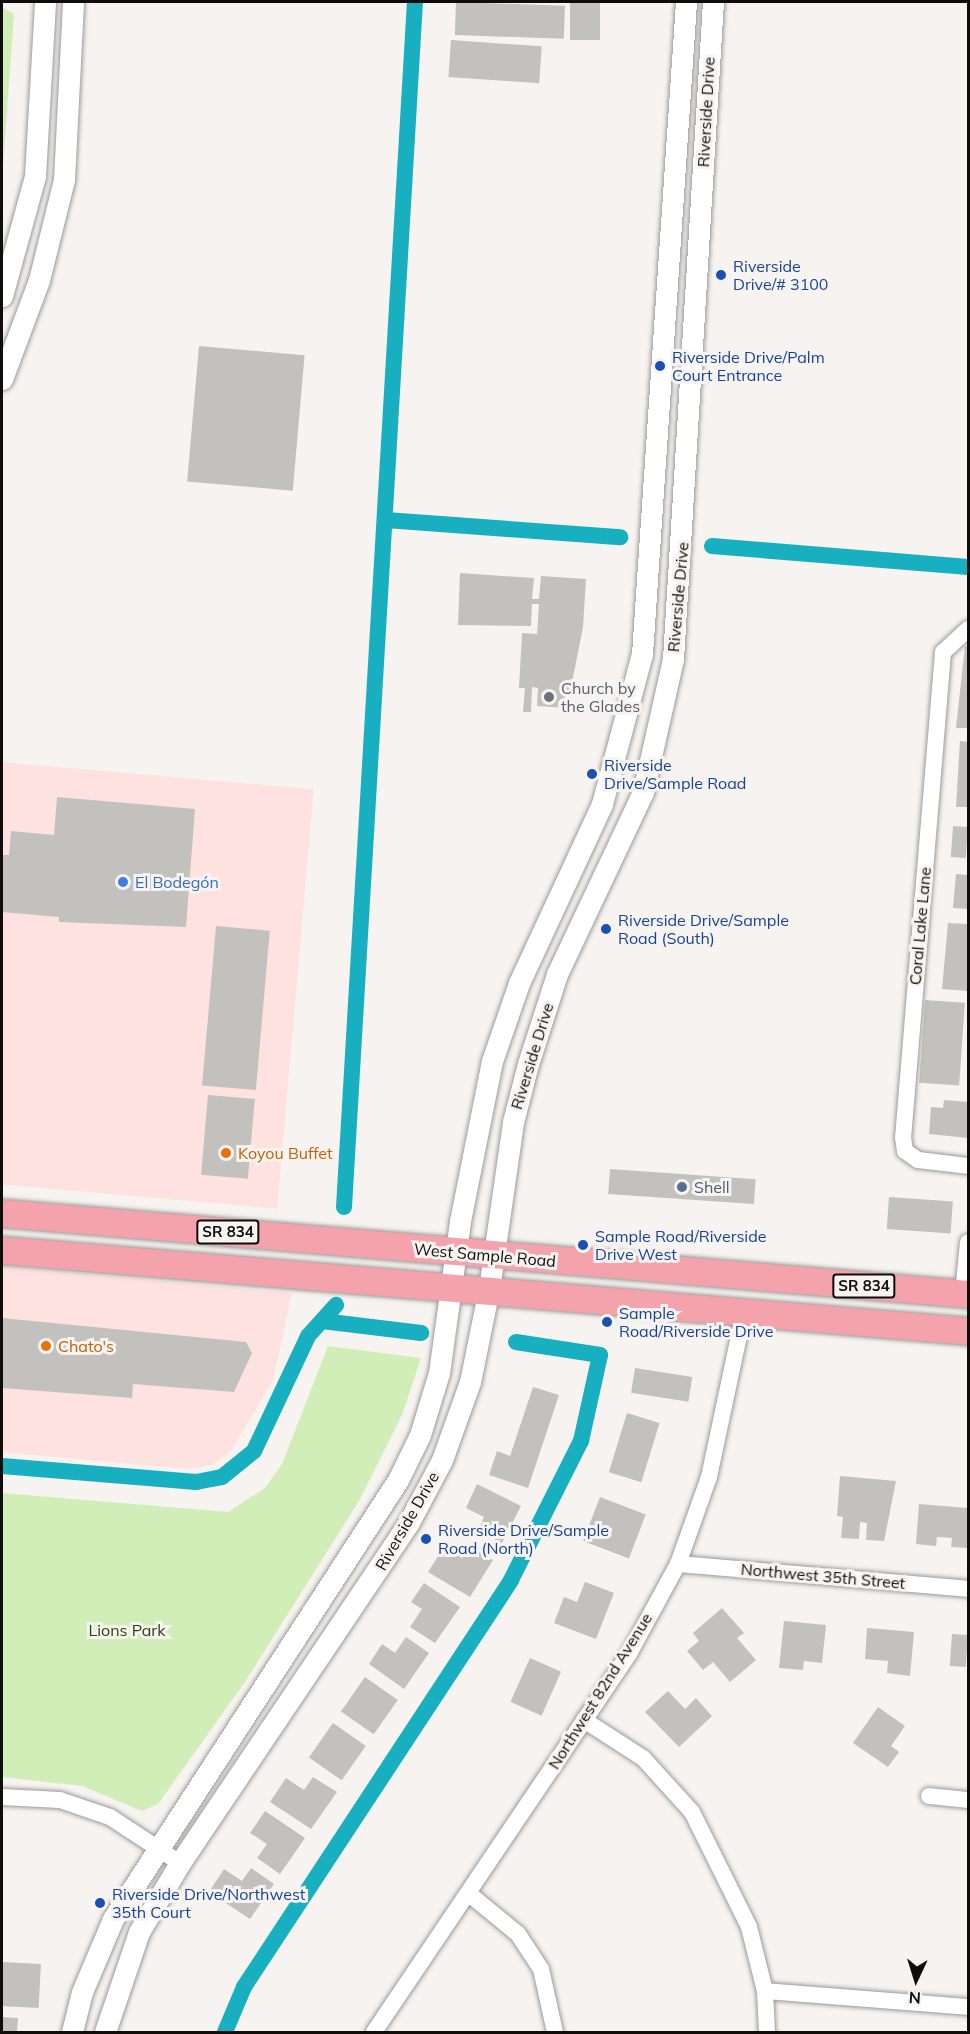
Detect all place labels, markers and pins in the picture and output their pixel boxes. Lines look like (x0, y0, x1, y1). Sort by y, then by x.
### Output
place label: Riverside Drive/# 3100 (733, 256, 828, 294)
marker: Riverside Drive/# 3100 (714, 268, 728, 282)
place label: Riverside Drive/Palm Court Entrance (672, 347, 825, 385)
marker: Riverside Drive/Palm Court Entrance (653, 359, 667, 373)
place label: Church by the Glades (561, 678, 640, 716)
marker: Church by the Glades (542, 690, 556, 704)
place label: Riverside Drive/Sample Road (604, 755, 746, 793)
marker: Riverside Drive/Sample Road (585, 767, 599, 781)
place label: El Bodegón (135, 872, 219, 892)
marker: El Bodegón (116, 875, 130, 889)
place label: Riverside Drive/Sample Road (South) (618, 910, 789, 948)
marker: Riverside Drive/Sample Road (South) (599, 922, 613, 936)
place label: Koyou Buffet (238, 1143, 333, 1163)
marker: Koyou Buffet (219, 1146, 233, 1160)
place label: Shell (694, 1177, 730, 1197)
marker: Shell (675, 1180, 689, 1194)
place label: Sample Road/Riverside Drive West (595, 1226, 766, 1264)
marker: Sample Road/Riverside Drive West (576, 1238, 590, 1252)
place label: Sample Road/Riverside Drive (619, 1303, 773, 1341)
marker: Sample Road/Riverside Drive (600, 1315, 614, 1329)
place label: Chato's (58, 1336, 114, 1356)
marker: Chato's (39, 1339, 53, 1353)
place label: Riverside Drive/Sample Road (North) (438, 1520, 609, 1558)
marker: Riverside Drive/Sample Road (North) (419, 1532, 433, 1546)
place label: Riverside Drive/Northwest 35th Court (112, 1884, 305, 1922)
marker: Riverside Drive/Northwest 35th Court (93, 1896, 107, 1910)

